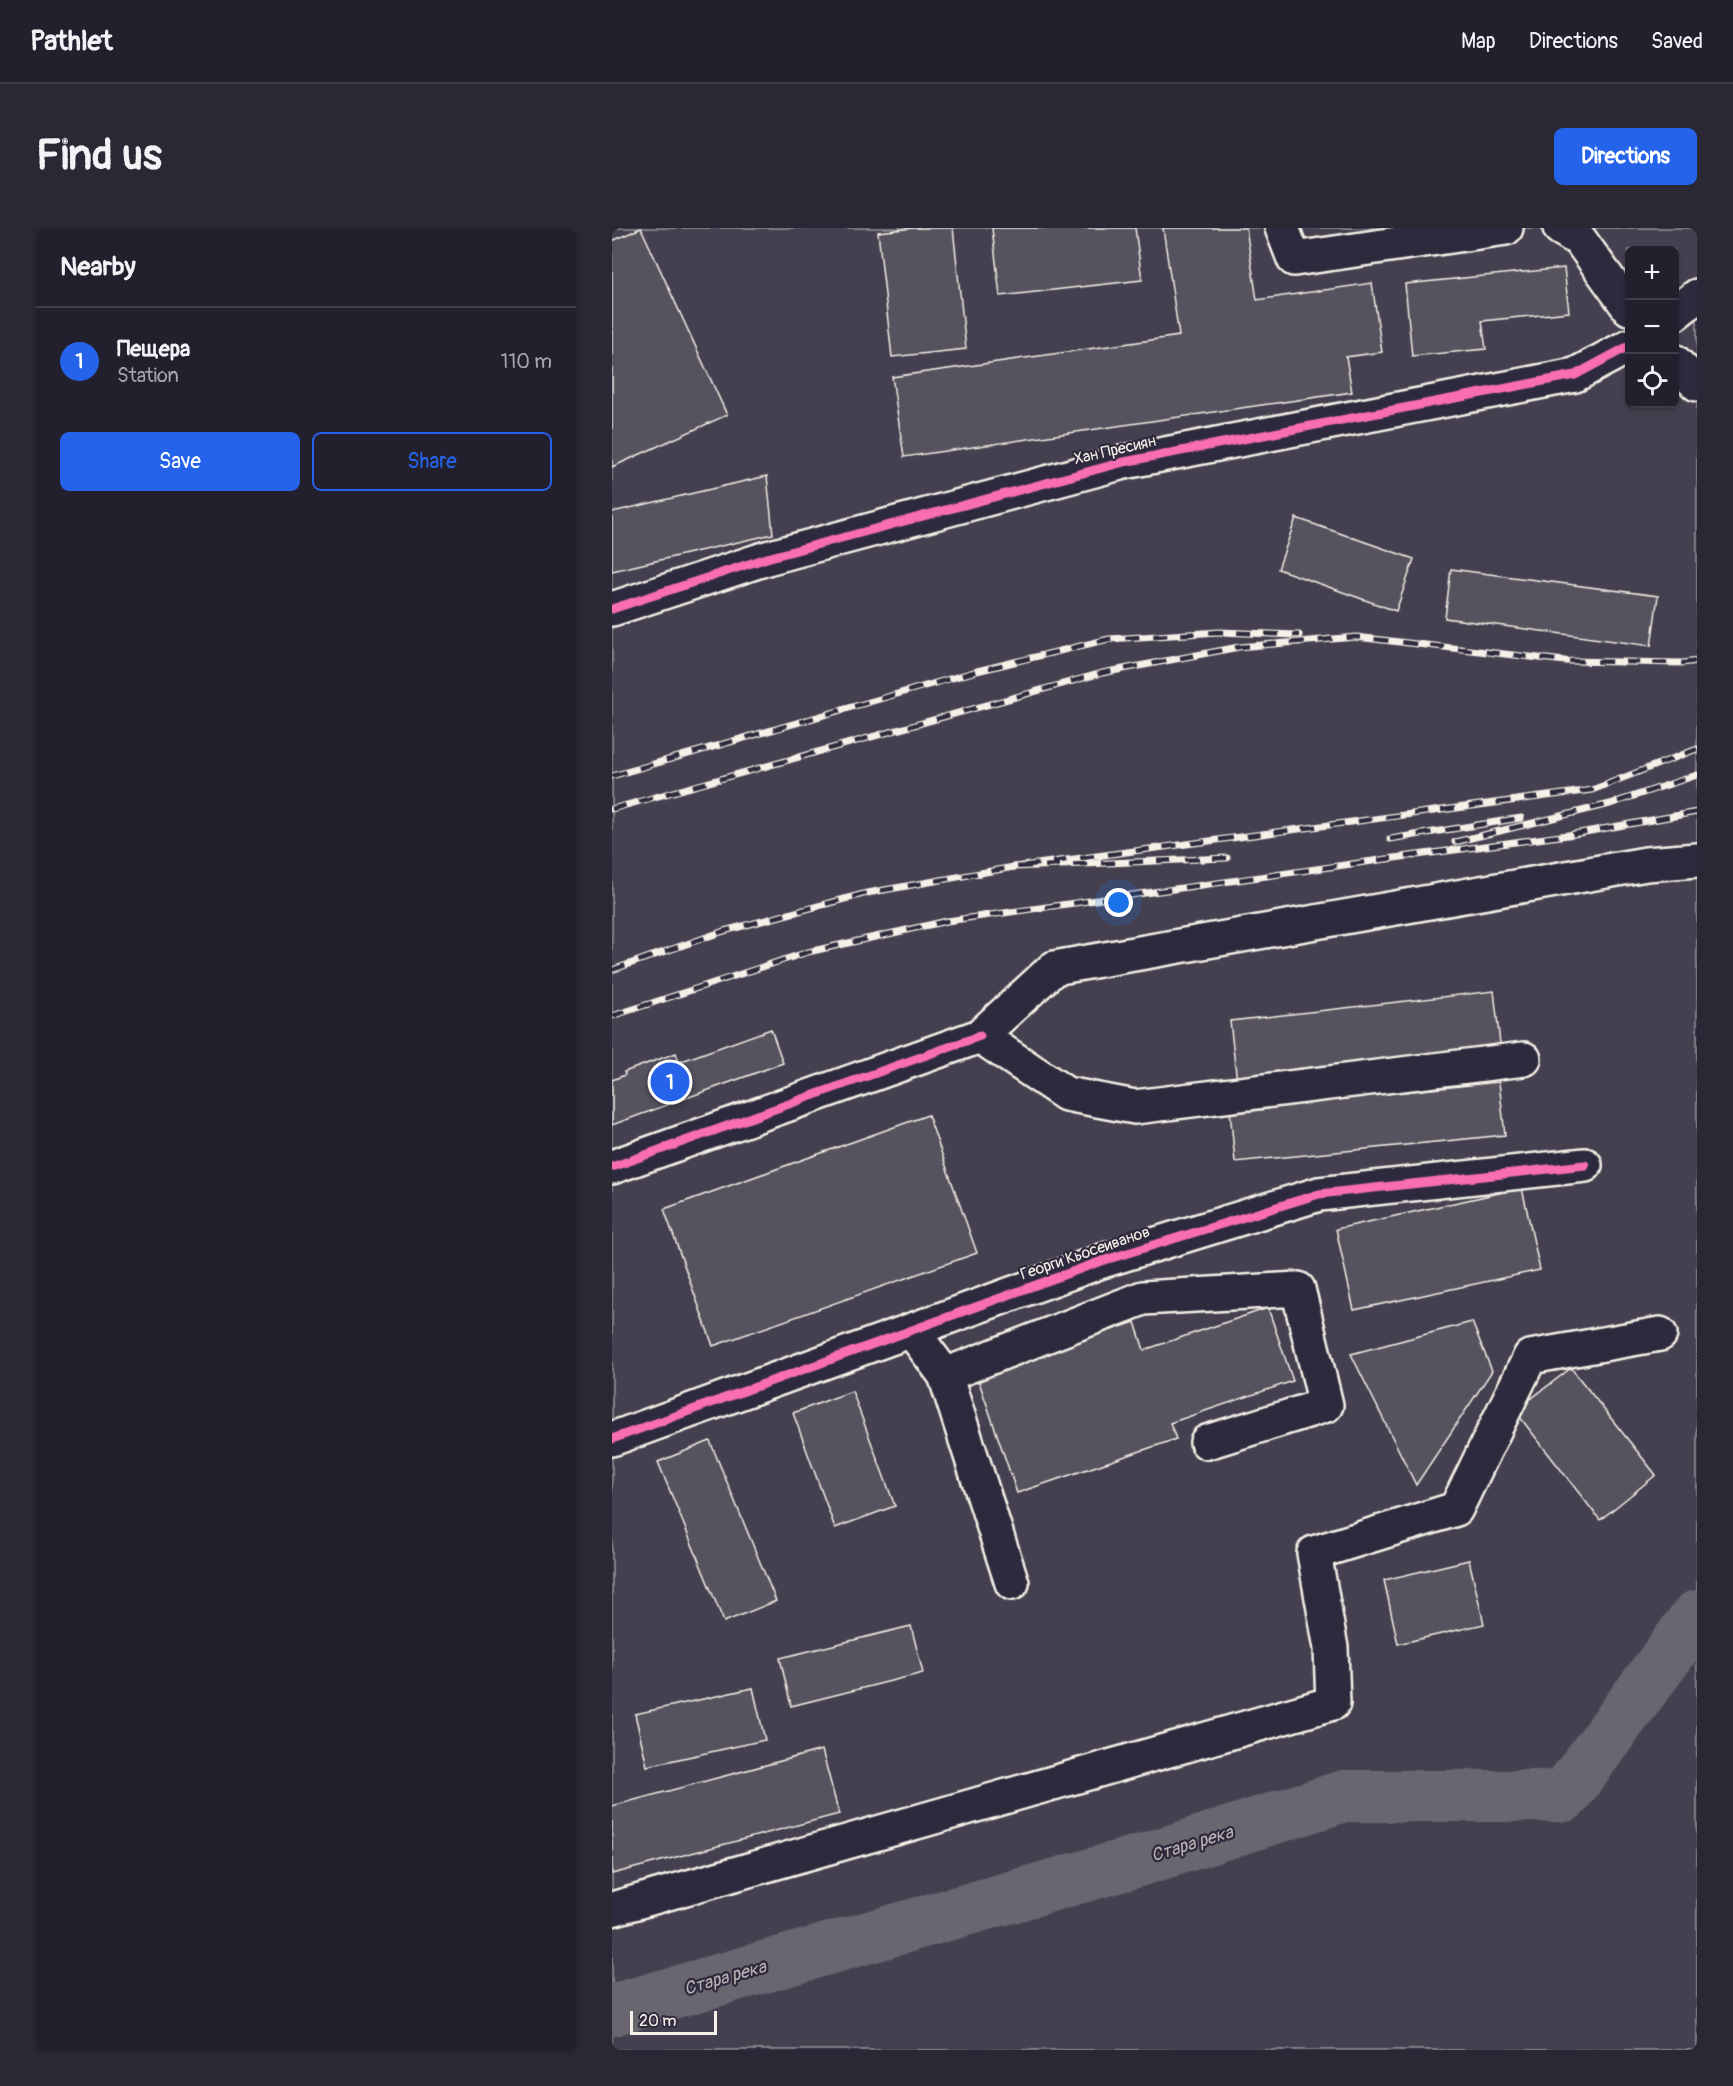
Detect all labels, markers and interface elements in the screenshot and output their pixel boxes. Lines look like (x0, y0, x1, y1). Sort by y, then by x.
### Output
text: Pathlet (30, 24, 113, 59)
text: Map (1461, 28, 1496, 55)
text: Directions (1529, 28, 1618, 55)
text: Saved (1651, 28, 1703, 55)
button: Directions (1554, 128, 1697, 185)
text: Find us (36, 130, 162, 182)
map controls (1625, 246, 1679, 408)
button: + (1625, 246, 1679, 300)
text: Nearby (60, 251, 136, 283)
button: − (1625, 300, 1679, 354)
text: Пещера (117, 335, 190, 363)
text: 1 (76, 349, 83, 374)
text: 110 m (501, 349, 552, 374)
button: locate (1625, 354, 1679, 408)
text: Station (117, 363, 179, 388)
street label: Хан Пресиян (1072, 431, 1158, 469)
button: Save (60, 432, 300, 491)
button: Share (312, 432, 552, 491)
your location (1104, 888, 1133, 917)
pin: 1 (650, 1060, 690, 1104)
street label: Георги Кьосеиванов (1018, 1221, 1152, 1285)
water label: Стара река (1148, 1820, 1237, 1867)
water label: Стара река (681, 1955, 770, 2001)
scale bar (630, 2008, 717, 2036)
text: 20 m (639, 2011, 677, 2031)

